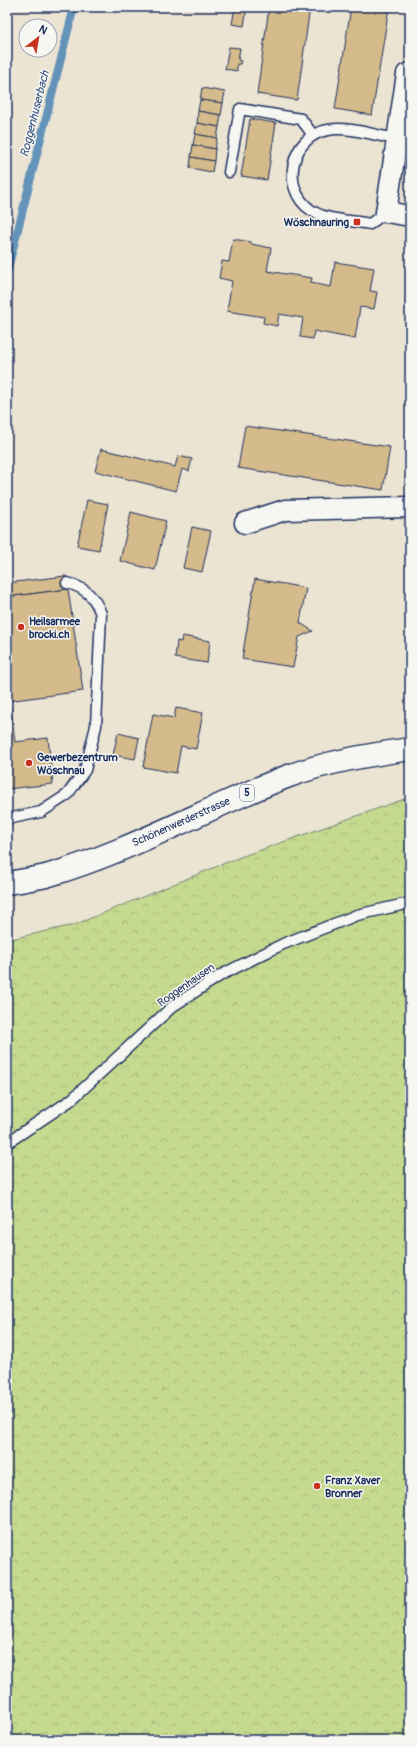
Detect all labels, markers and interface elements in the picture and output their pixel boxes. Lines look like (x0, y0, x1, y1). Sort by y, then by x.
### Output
north arrow (18, 18, 58, 58)
text: N (36, 22, 50, 38)
water label: Roggenhuserbach (17, 68, 53, 159)
place label: Wöschnauring (284, 216, 349, 229)
marker: Wöschnauring (352, 217, 362, 227)
place label: Heilsarmee brocki.ch (29, 615, 81, 641)
marker: Heilsarmee brocki.ch (16, 622, 26, 632)
place label: Gewerbezentrum Wöschnau (37, 751, 118, 777)
marker: Gewerbezentrum Wöschnau (24, 758, 34, 768)
road number: 5 (240, 785, 254, 801)
street label: Schönenwerderstrasse (130, 794, 233, 849)
street label: Roggenhausen (155, 961, 217, 1009)
place label: Franz Xaver Bronner (325, 1474, 381, 1500)
marker: Franz Xaver Bronner (312, 1481, 322, 1491)

